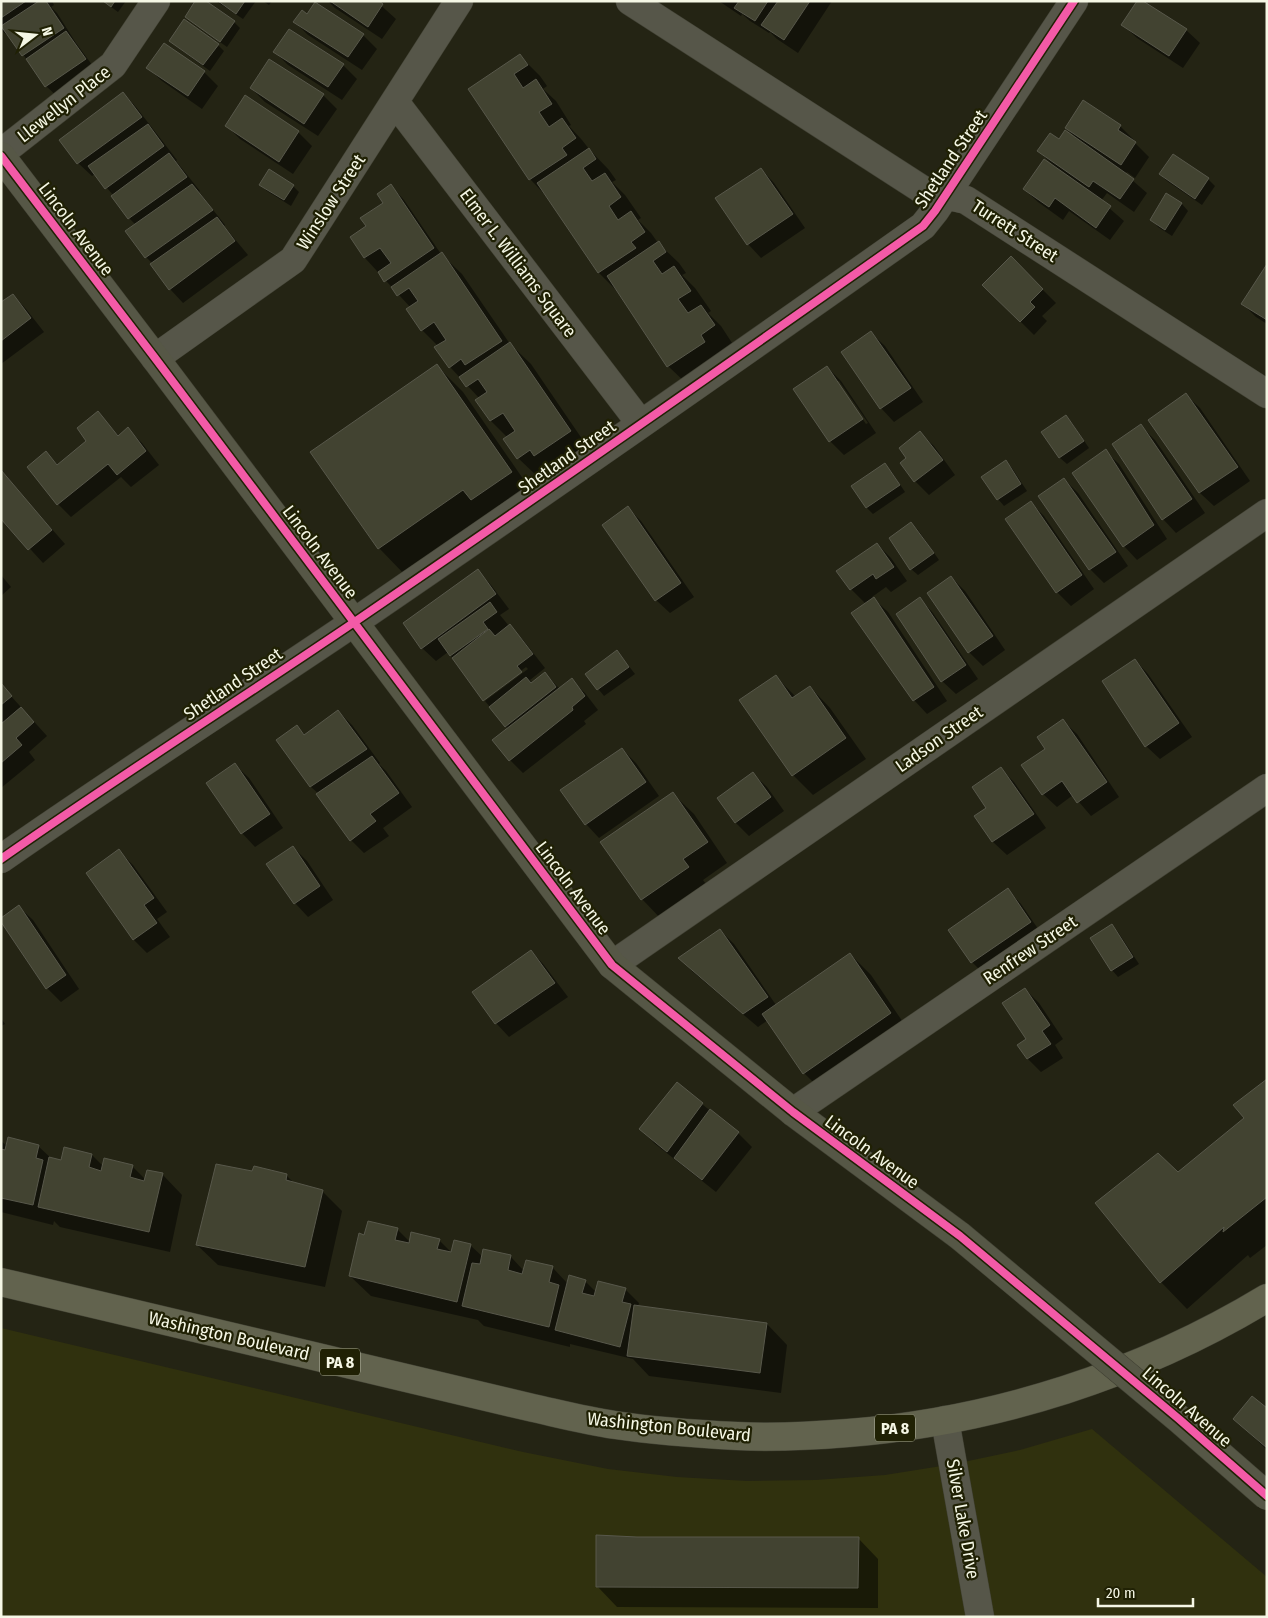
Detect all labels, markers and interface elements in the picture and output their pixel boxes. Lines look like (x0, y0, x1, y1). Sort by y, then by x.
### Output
north arrow (10, 10, 60, 60)
text: N (38, 25, 56, 38)
street label: Llewellyn Place (13, 61, 115, 147)
street label: Shetland Street (910, 105, 992, 212)
street label: Winslow Street (292, 150, 370, 254)
street label: Lincoln Avenue (34, 178, 118, 280)
street label: Elmer L. Williams Square (455, 184, 581, 342)
street label: Turrett Street (968, 195, 1062, 267)
street label: Shetland Street (514, 415, 620, 499)
street label: Lincoln Avenue (278, 501, 362, 603)
street label: Shetland Street (180, 643, 287, 725)
street label: Ladson Street (891, 701, 987, 777)
street label: Lincoln Avenue (531, 837, 615, 939)
street label: Renfrew Street (979, 911, 1081, 989)
street label: Lincoln Avenue (820, 1110, 924, 1194)
street label: Washington Boulevard (146, 1307, 312, 1365)
road number: PA 8 (320, 1348, 360, 1375)
street label: Lincoln Avenue (1138, 1362, 1236, 1452)
street label: Washington Boulevard (586, 1407, 752, 1447)
road number: PA 8 (875, 1415, 915, 1442)
street label: Silver Lake Drive (942, 1457, 984, 1581)
scale bar (1098, 1576, 1193, 1608)
text: 20 m (1106, 1584, 1136, 1602)

